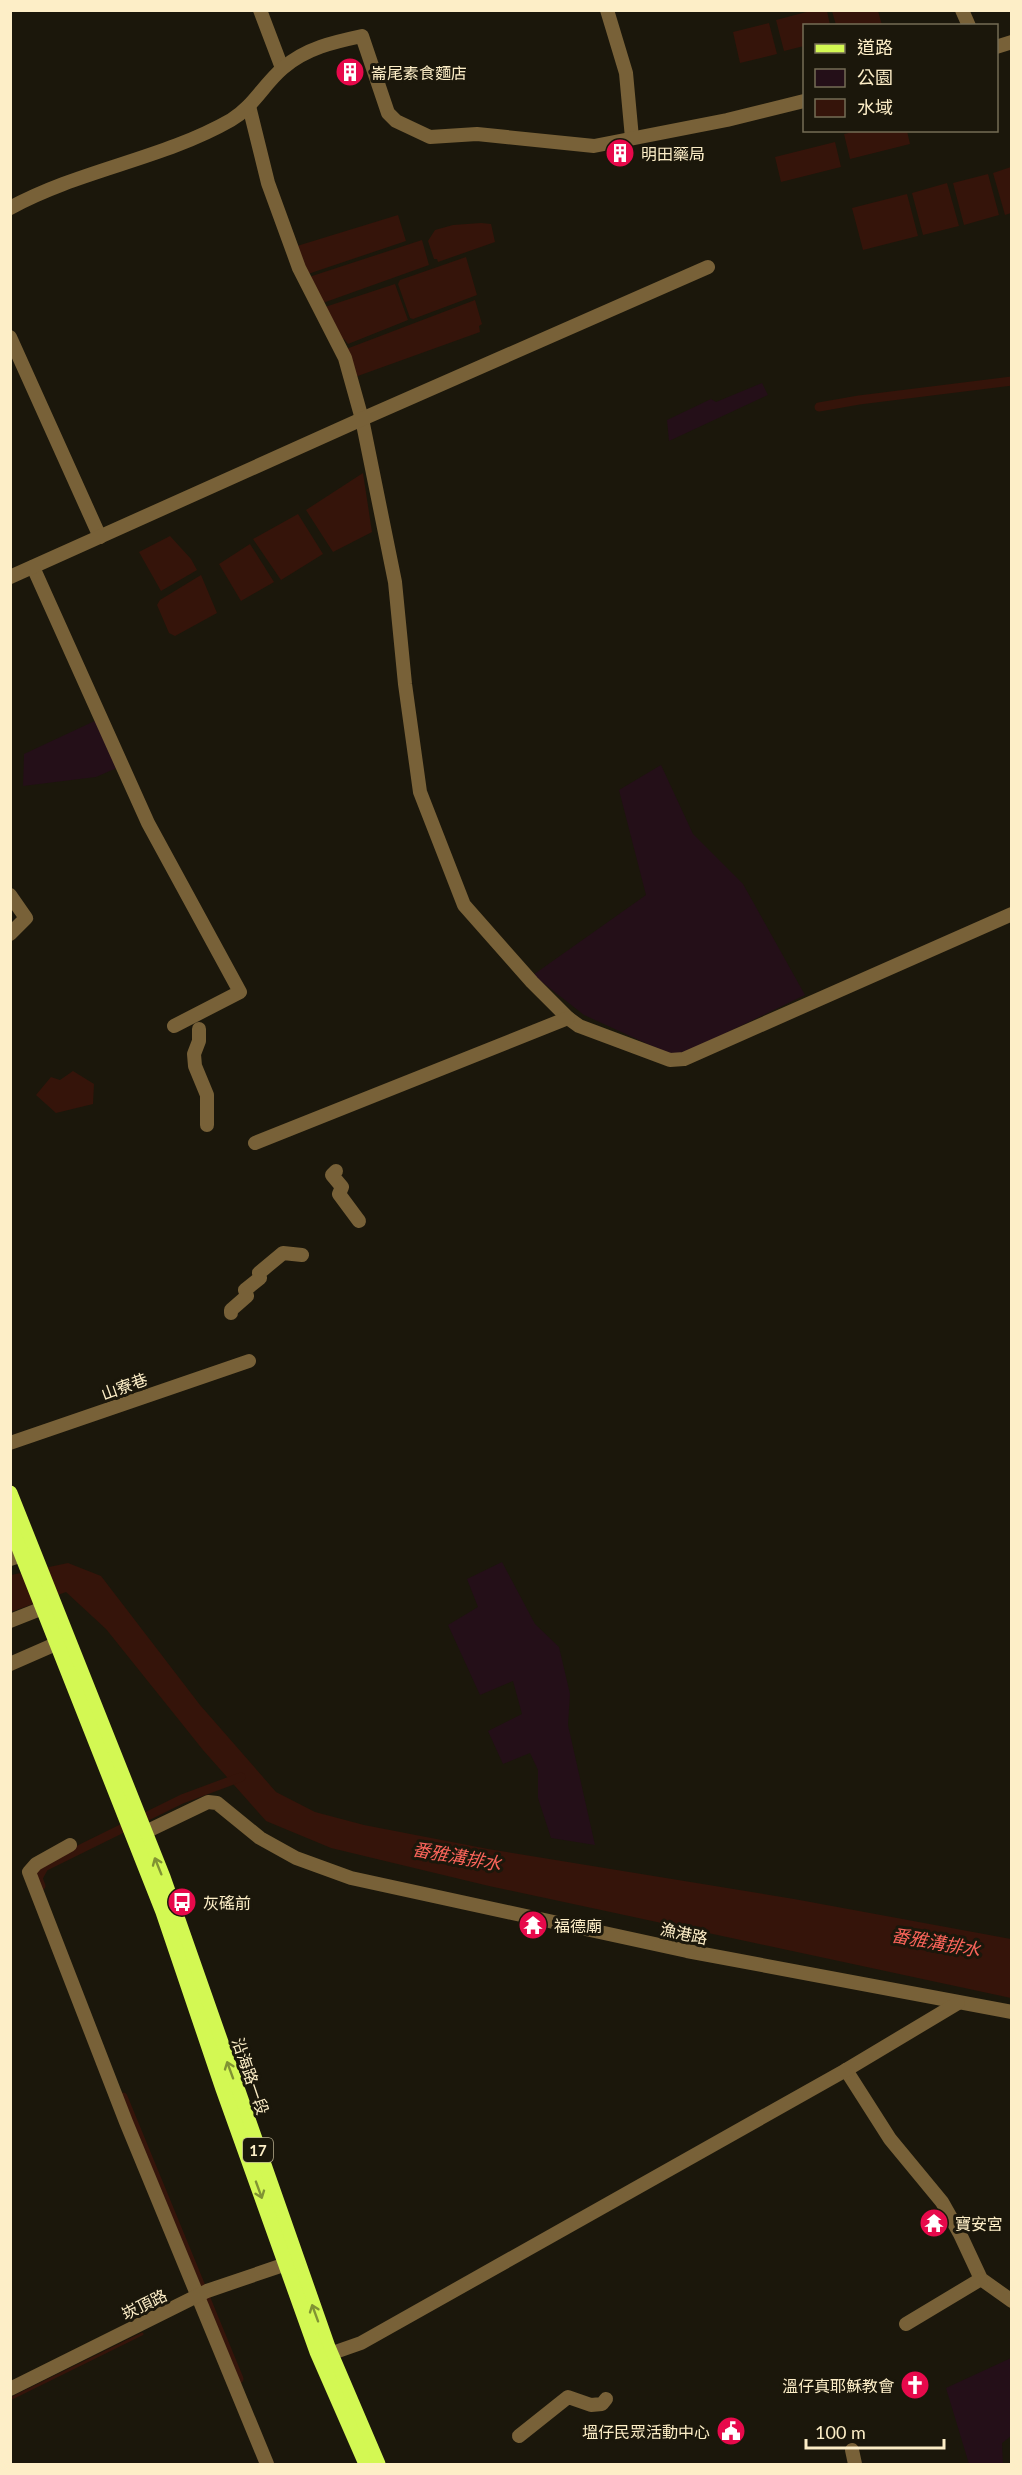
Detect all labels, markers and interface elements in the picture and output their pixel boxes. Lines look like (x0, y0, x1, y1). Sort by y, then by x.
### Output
legend (803, 24, 998, 132)
text: 道路 (857, 36, 893, 58)
building icon: 崙尾素食麵店 (334, 56, 366, 88)
place label: 崙尾素食麵店 (371, 63, 467, 82)
text: 公園 (857, 66, 893, 88)
text: 水域 (857, 96, 893, 118)
building icon: 明田藥局 (604, 137, 636, 169)
place label: 明田藥局 (641, 144, 705, 163)
street label: 山寮巷 (98, 1369, 150, 1403)
water label: 番雅溝排水 (411, 1837, 504, 1875)
one-way arrow (152, 1857, 163, 1876)
bus stop icon: 灰磘前 (166, 1886, 198, 1918)
place label: 灰磘前 (203, 1893, 251, 1912)
temple icon: 福德廟 (517, 1909, 549, 1941)
place label: 福德廟 (554, 1916, 602, 1935)
street label: 漁港路 (659, 1919, 709, 1947)
water label: 番雅溝排水 (890, 1923, 983, 1961)
street label: 沿海路一段 (229, 2035, 273, 2117)
one-way arrow (223, 2061, 234, 2080)
road number: 17 (243, 2138, 273, 2162)
one-way arrow (254, 2180, 265, 2198)
temple icon: 寶安宮 (918, 2207, 950, 2239)
place label: 寶安宮 (955, 2214, 1003, 2233)
street label: 崁頂路 (118, 2285, 170, 2323)
one-way arrow (309, 2304, 320, 2323)
church icon: 溫仔真耶穌教會 (899, 2369, 931, 2401)
place label: 溫仔真耶穌教會 (782, 2376, 894, 2395)
scale bar (806, 2412, 944, 2450)
public building icon: 塭仔民眾活動中心 (715, 2415, 747, 2447)
text: 100 m (815, 2421, 866, 2443)
place label: 塭仔民眾活動中心 (582, 2422, 710, 2441)

